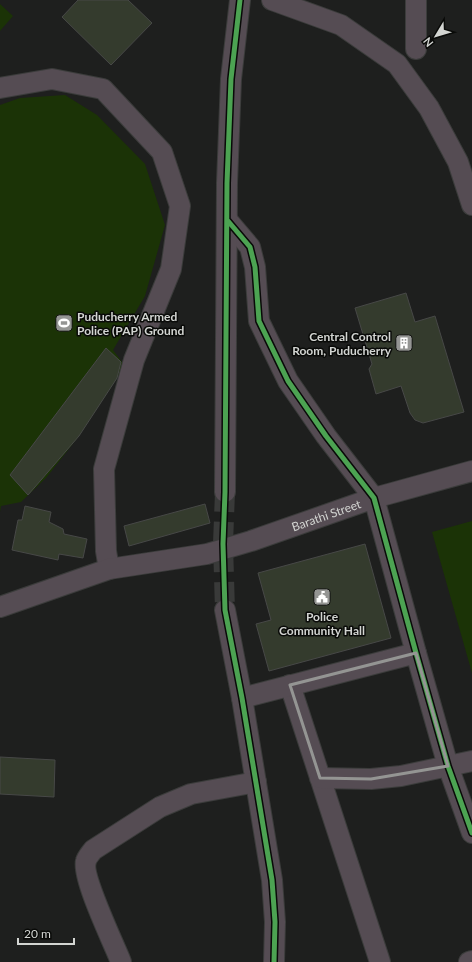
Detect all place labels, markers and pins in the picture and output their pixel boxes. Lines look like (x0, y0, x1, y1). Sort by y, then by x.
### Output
place label: Puducherry Armed Police (PAP) Ground (77, 309, 185, 338)
sports icon: Puducherry Armed Police (PAP) Ground (54, 313, 74, 333)
place label: Central Control Room, Puducherry (292, 329, 392, 358)
building icon: Central Control Room, Puducherry (394, 333, 414, 353)
public building icon: Police Community Hall (312, 587, 332, 607)
place label: Police Community Hall (279, 609, 365, 638)

